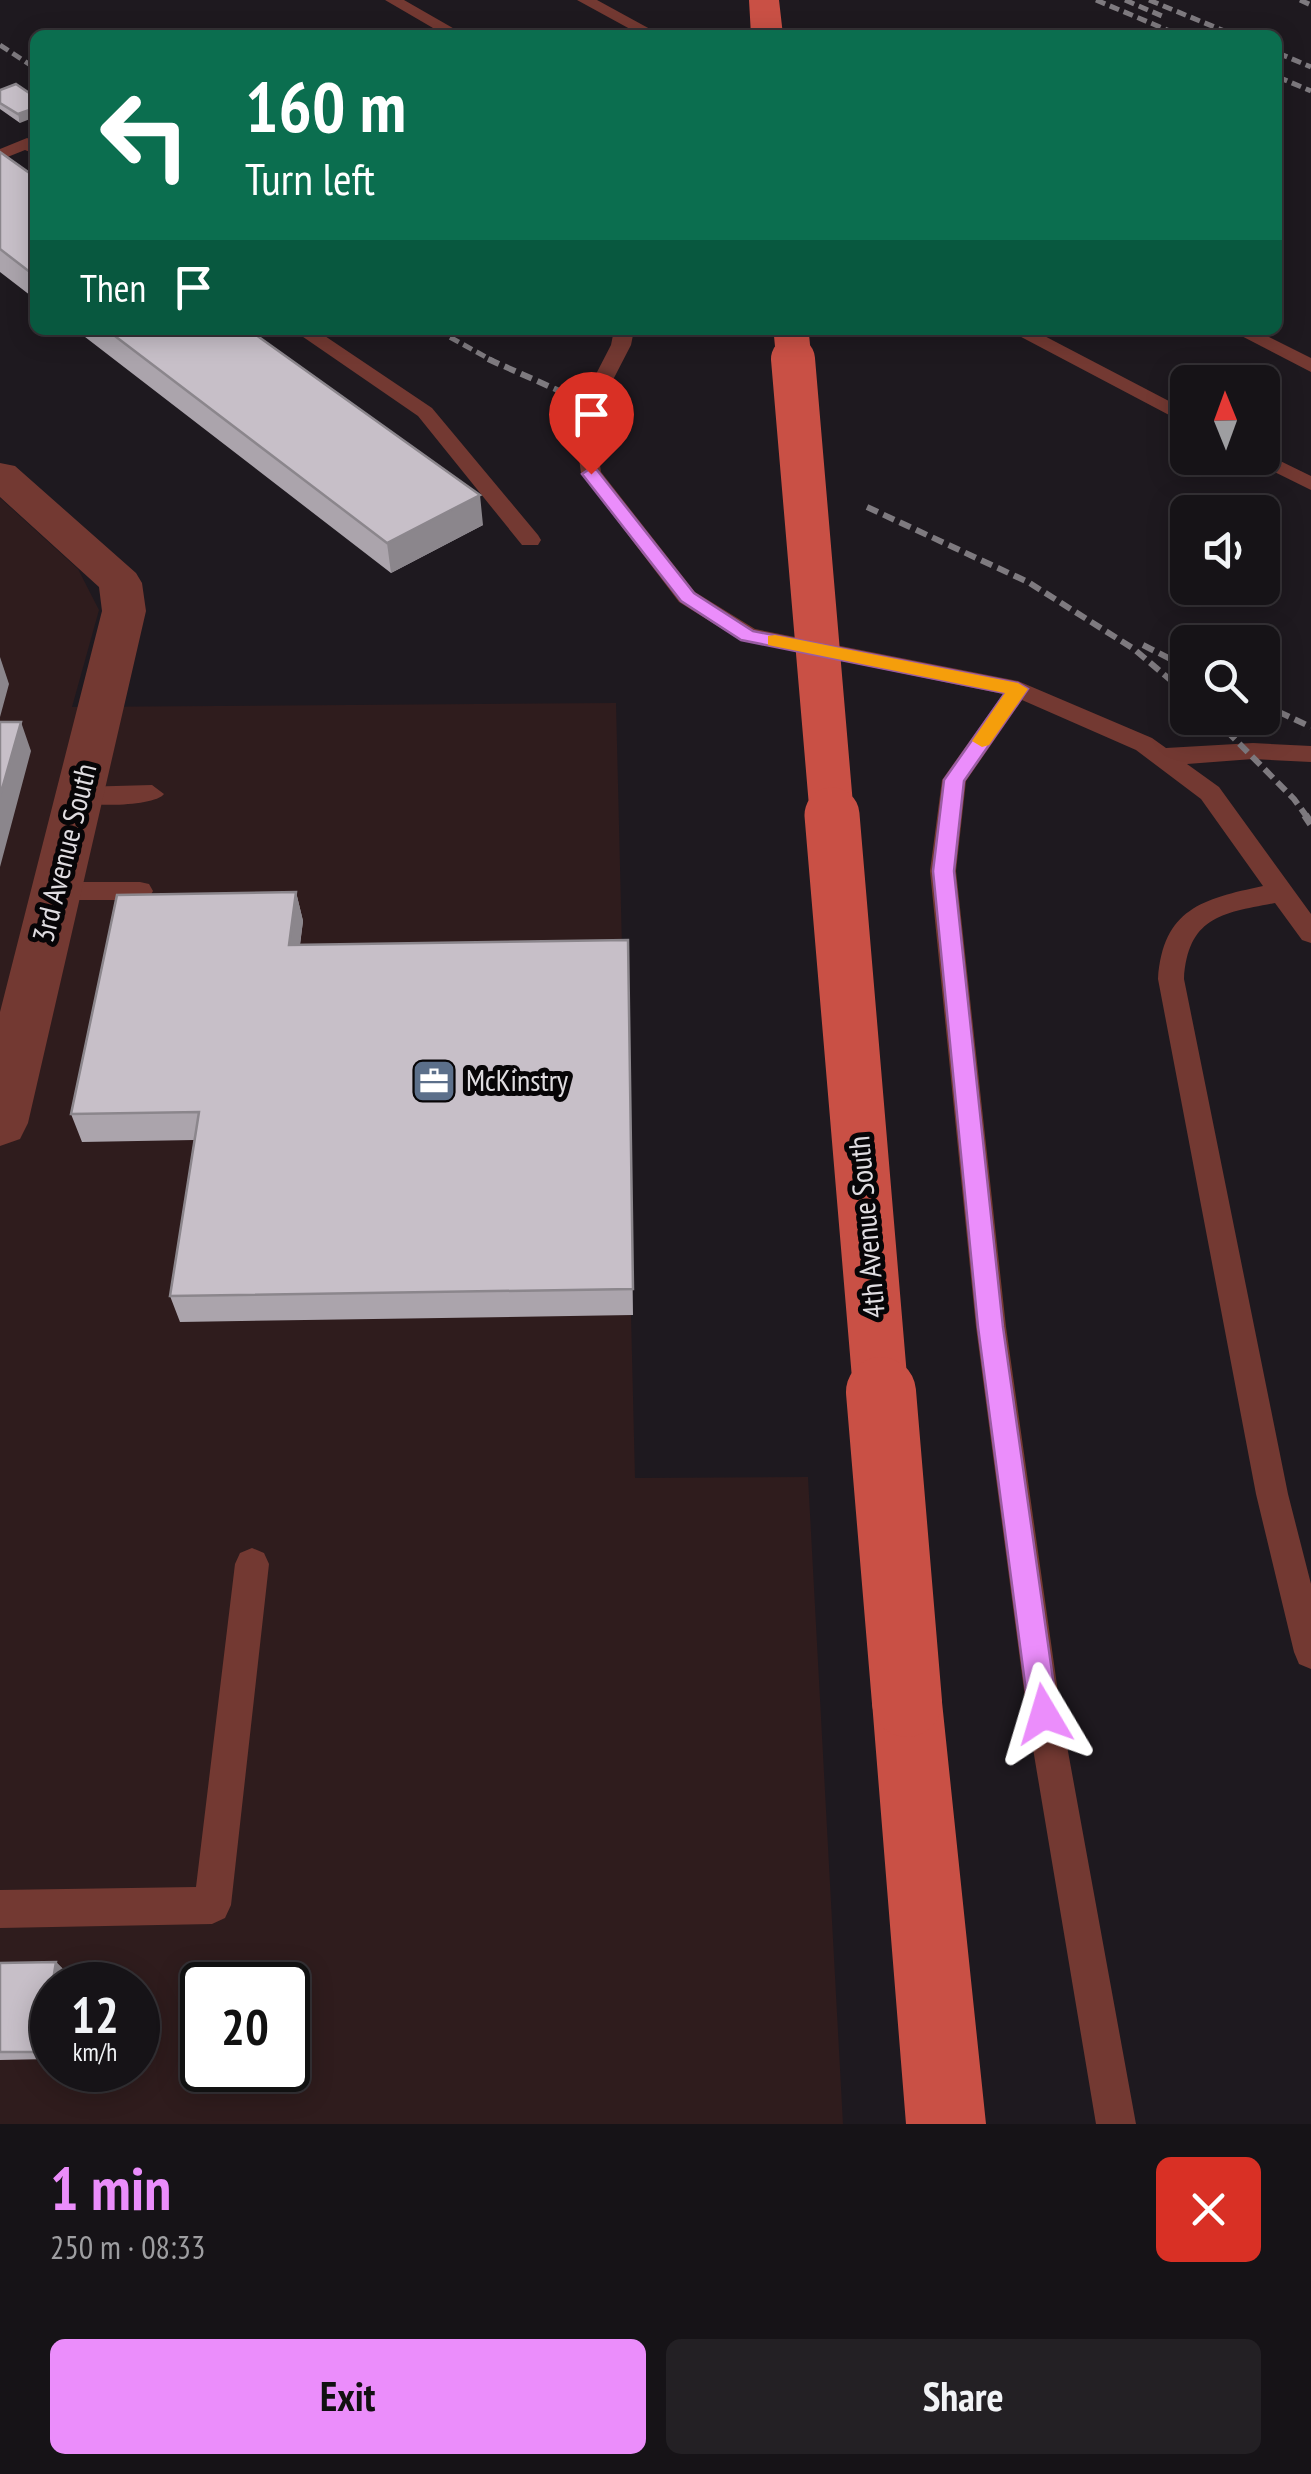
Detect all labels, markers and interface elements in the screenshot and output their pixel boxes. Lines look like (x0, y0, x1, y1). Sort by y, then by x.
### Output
text: 160 m (245, 61, 406, 151)
icon: left (80, 70, 210, 200)
text: Turn left (245, 149, 375, 207)
icon: arrive (166, 260, 221, 315)
text: Then (80, 263, 146, 312)
north arrow (1170, 365, 1280, 475)
map controls (1170, 365, 1280, 735)
pin (549, 372, 634, 475)
icon: arrive (564, 387, 619, 442)
button: sound (1170, 495, 1280, 605)
button: search (1170, 625, 1280, 735)
street label: 3rd Avenue South (23, 759, 105, 946)
office icon: McKinstry (411, 1058, 457, 1104)
place label: McKinstry (466, 1060, 569, 1099)
street label: 4th Avenue South (838, 1134, 893, 1320)
position arrow (992, 1662, 1096, 1766)
speed limit sign: 20 (180, 1962, 310, 2092)
text: 12 (71, 1982, 119, 2047)
text: km/h (73, 2036, 117, 2068)
text: 1 min (50, 2149, 171, 2227)
button: close (1156, 2157, 1261, 2262)
text: 250 m · 08:33 (50, 2226, 205, 2268)
button: Exit (50, 2339, 646, 2454)
button: Share (666, 2339, 1261, 2454)

